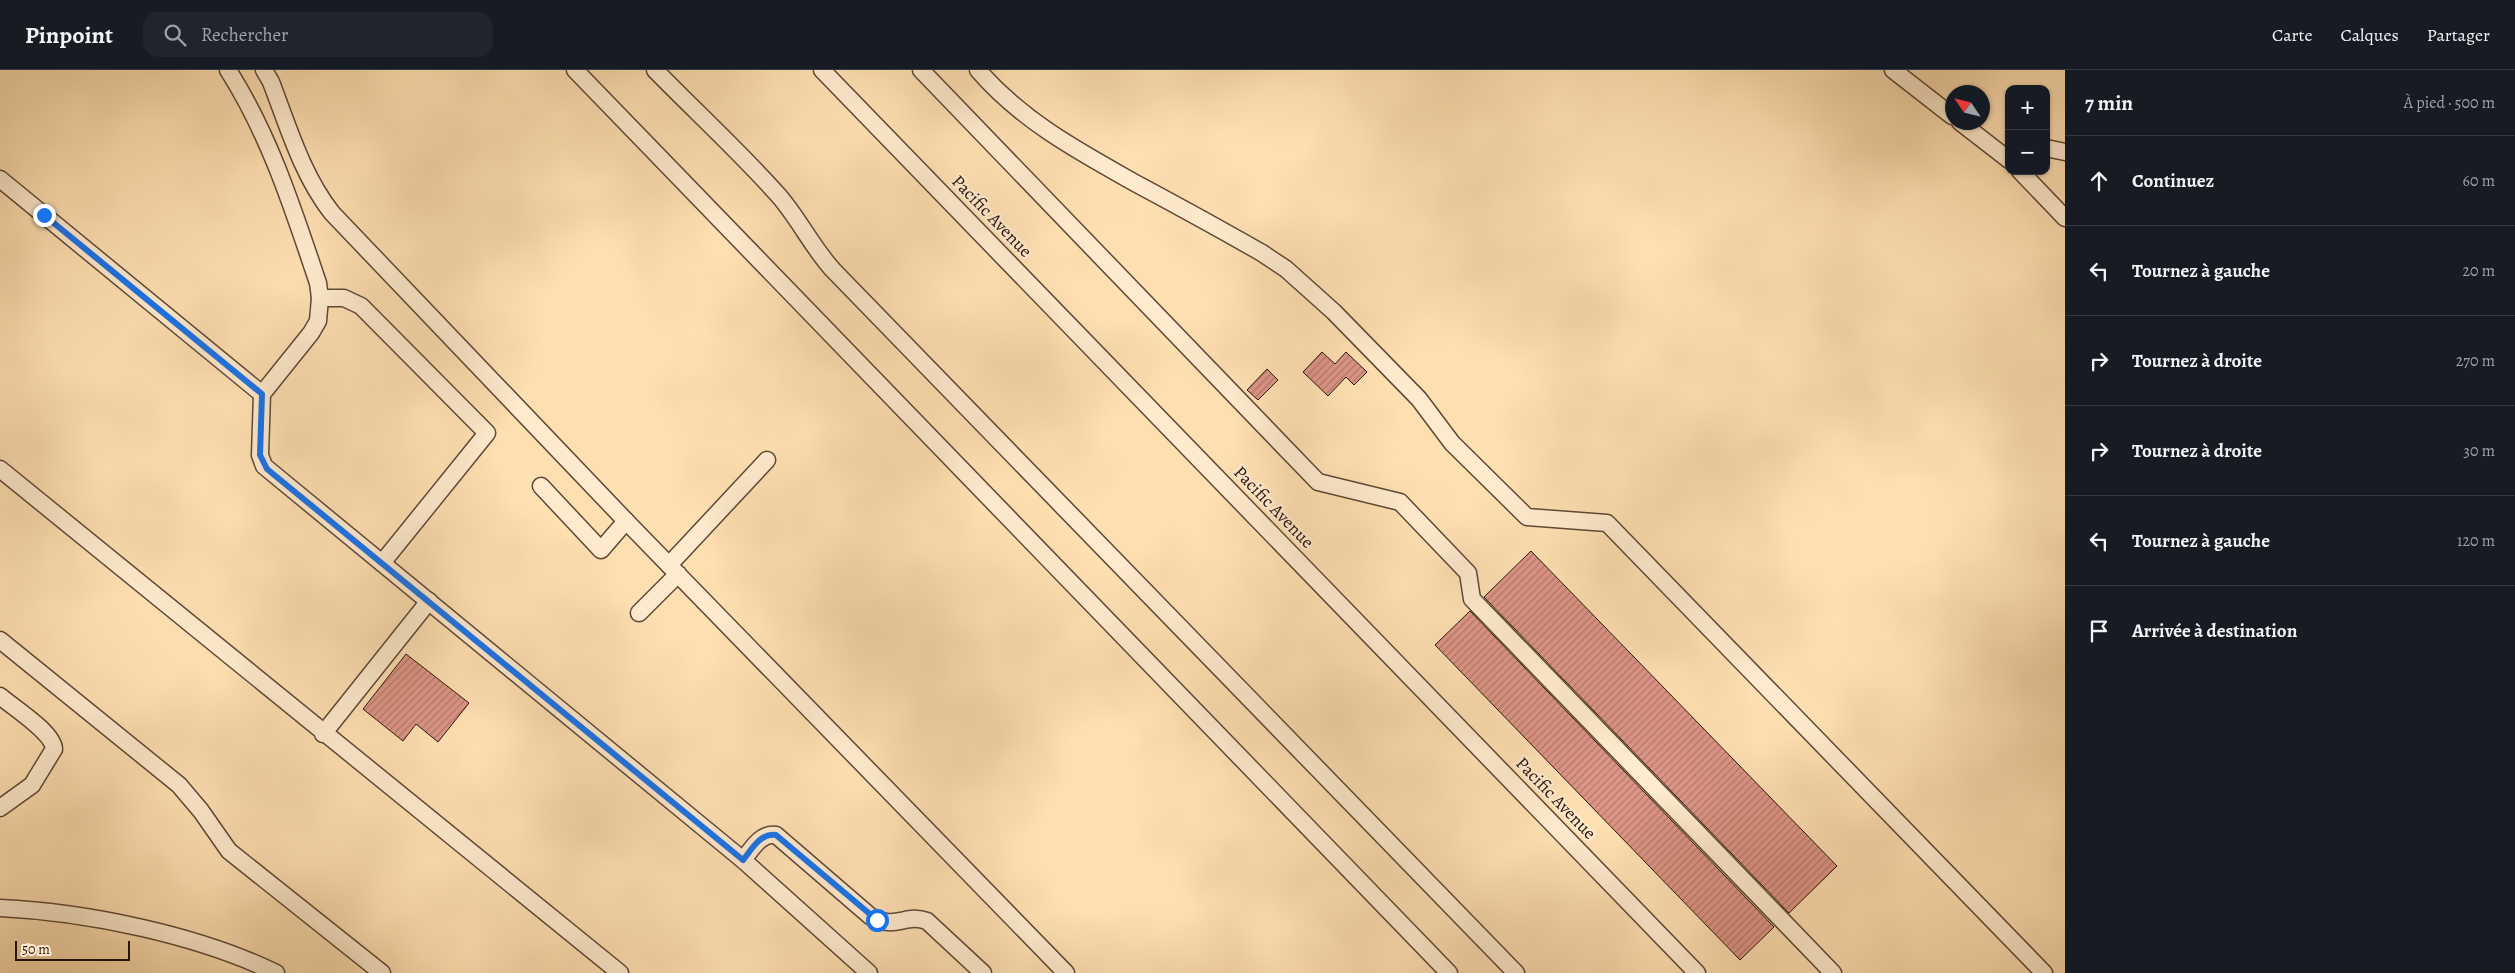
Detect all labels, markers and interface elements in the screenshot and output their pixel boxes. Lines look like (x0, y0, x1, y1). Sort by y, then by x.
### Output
search box (143, 12, 493, 57)
text: Pinpoint (25, 19, 113, 51)
icon: search (161, 21, 189, 49)
text: Rechercher (201, 22, 288, 48)
text: Carte (2272, 23, 2312, 47)
text: Calques (2340, 23, 2399, 47)
text: Partager (2427, 23, 2490, 47)
north arrow (1945, 85, 1990, 130)
map controls (2005, 85, 2050, 175)
button: + (2005, 85, 2050, 130)
text: 7 min (2085, 89, 2133, 117)
text: À pied · 500 m (2404, 92, 2495, 114)
button: − (2005, 130, 2050, 175)
icon: ahead (2085, 167, 2113, 195)
text: Continuez (2132, 168, 2214, 194)
street label: Pacific Avenue (947, 170, 1037, 262)
text: 60 m (2463, 170, 2495, 192)
route end (33, 204, 56, 227)
icon: left (2085, 257, 2113, 285)
text: Tournez à gauche (2132, 258, 2270, 284)
text: 20 m (2462, 260, 2495, 282)
icon: right (2085, 347, 2113, 375)
text: Tournez à droite (2132, 348, 2262, 374)
text: 270 m (2456, 350, 2495, 372)
icon: right (2085, 437, 2113, 465)
text: Tournez à droite (2132, 438, 2262, 464)
text: 30 m (2463, 440, 2495, 462)
street label: Pacific Avenue (1229, 461, 1319, 553)
icon: left (2085, 527, 2113, 555)
text: Tournez à gauche (2132, 528, 2270, 554)
text: 120 m (2457, 530, 2495, 552)
icon: arrive (2085, 617, 2113, 645)
text: Arrivée à destination (2132, 618, 2297, 644)
street label: Pacific Avenue (1511, 752, 1601, 844)
route start (866, 909, 889, 932)
scale bar (15, 938, 130, 961)
text: 50 m (22, 940, 50, 959)

